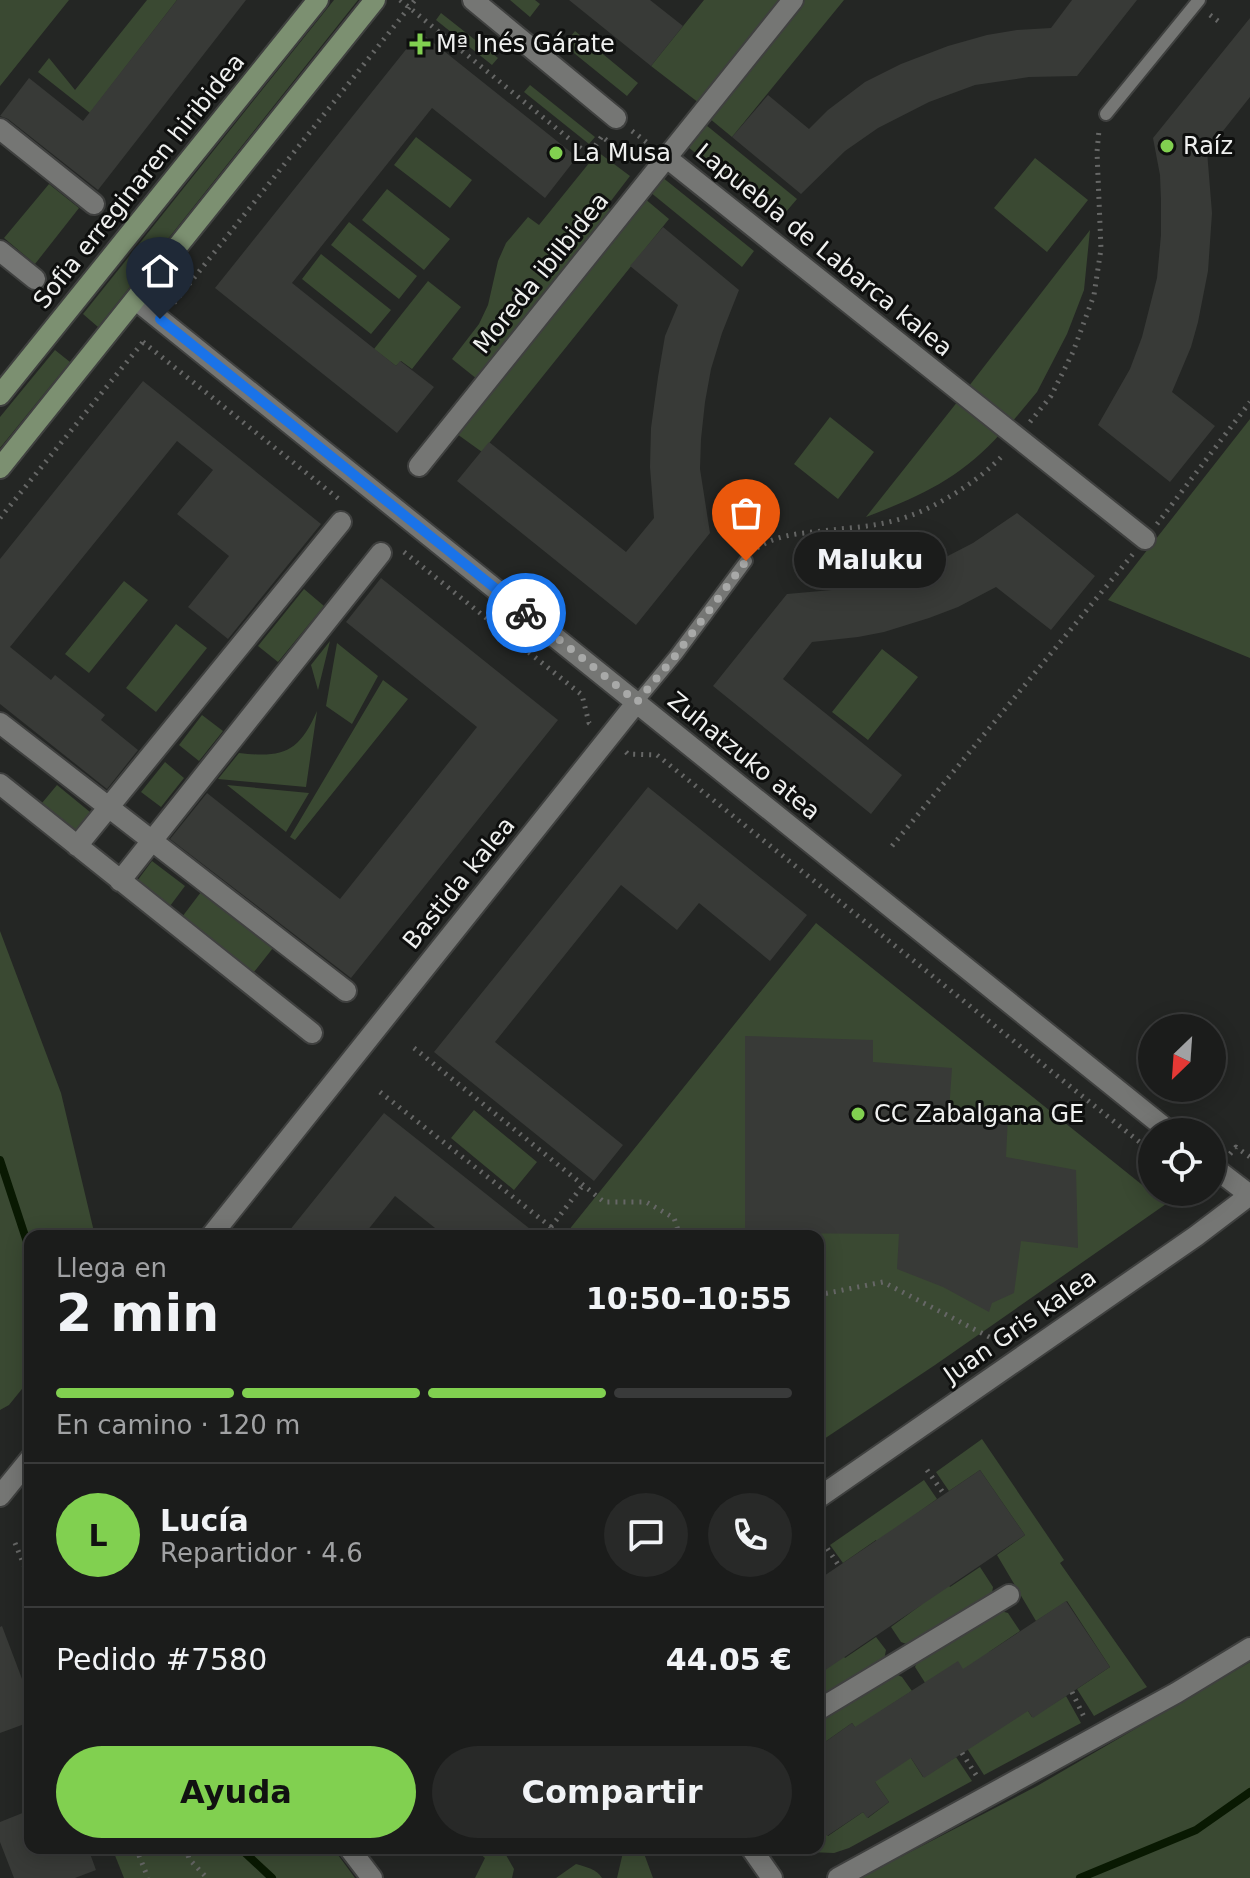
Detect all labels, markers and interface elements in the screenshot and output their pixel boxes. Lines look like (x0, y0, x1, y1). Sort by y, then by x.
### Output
place label: Mª Inés Gárate (436, 30, 615, 58)
marker: Mª Inés Gárate (411, 35, 429, 53)
street label: Sofia erreginaren hiribidea (28, 48, 250, 314)
place label: Raíz (1183, 132, 1233, 160)
marker: Raíz (1158, 137, 1176, 155)
street label: Lapuebla de Labarca kalea (690, 138, 958, 362)
place label: La Musa (572, 139, 671, 167)
marker: La Musa (547, 144, 565, 162)
street label: Moreda ibilbidea (468, 187, 614, 359)
pin (126, 237, 194, 319)
icon: home (138, 249, 182, 293)
pin (712, 479, 780, 561)
icon: bag (724, 491, 768, 535)
callout: Maluku (794, 533, 946, 589)
text: Maluku (817, 545, 923, 575)
courier (486, 573, 566, 653)
icon: bike (504, 591, 548, 635)
street label: Zuhatzuko atea (662, 686, 826, 826)
street label: Bastida kalea (397, 811, 521, 955)
north arrow (1138, 1014, 1226, 1102)
map controls (1138, 1014, 1226, 1206)
place label: CC Zabalgana GE (874, 1100, 1084, 1128)
marker: CC Zabalgana GE (849, 1105, 867, 1123)
button: locate (1138, 1118, 1226, 1206)
text: Llega en (56, 1253, 167, 1283)
street label: Juan Gris kalea (937, 1263, 1102, 1390)
text: 10:50–10:55 (586, 1281, 792, 1316)
text: 2 min (56, 1283, 219, 1343)
text: En camino · 120 m (56, 1410, 300, 1440)
button: chat (604, 1493, 688, 1577)
button: phone (708, 1493, 792, 1577)
text: Lucía (160, 1503, 249, 1538)
text: L (88, 1518, 108, 1553)
text: Repartidor · 4.6 (160, 1538, 363, 1568)
text: Pedido #7580 (56, 1642, 267, 1677)
text: 44.05 € (666, 1642, 792, 1677)
button: Ayuda (56, 1746, 416, 1838)
button: Compartir (432, 1746, 792, 1838)

